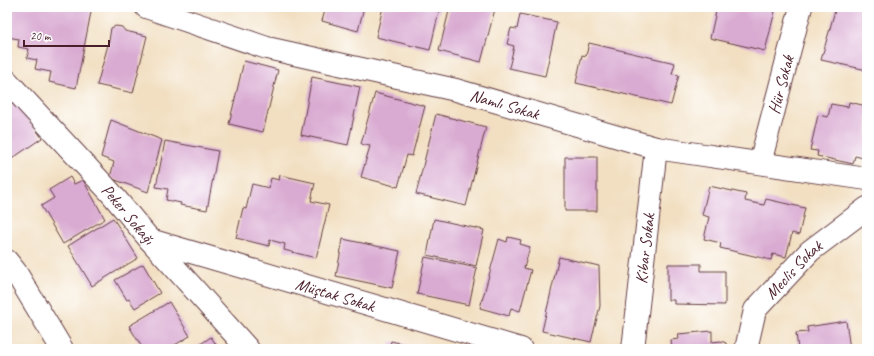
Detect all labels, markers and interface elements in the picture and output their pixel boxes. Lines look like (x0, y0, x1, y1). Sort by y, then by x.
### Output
scale bar (24, 22, 109, 48)
text: 20 m (30, 28, 52, 44)
street label: Hür Sokak (763, 52, 799, 116)
street label: Namlı Sokak (468, 85, 543, 125)
street label: Peker Sokağı (97, 180, 159, 250)
street label: Kibar Sokak (631, 211, 660, 285)
street label: Meclis Sokak (761, 235, 828, 304)
street label: Müştak Sokak (293, 273, 379, 317)

